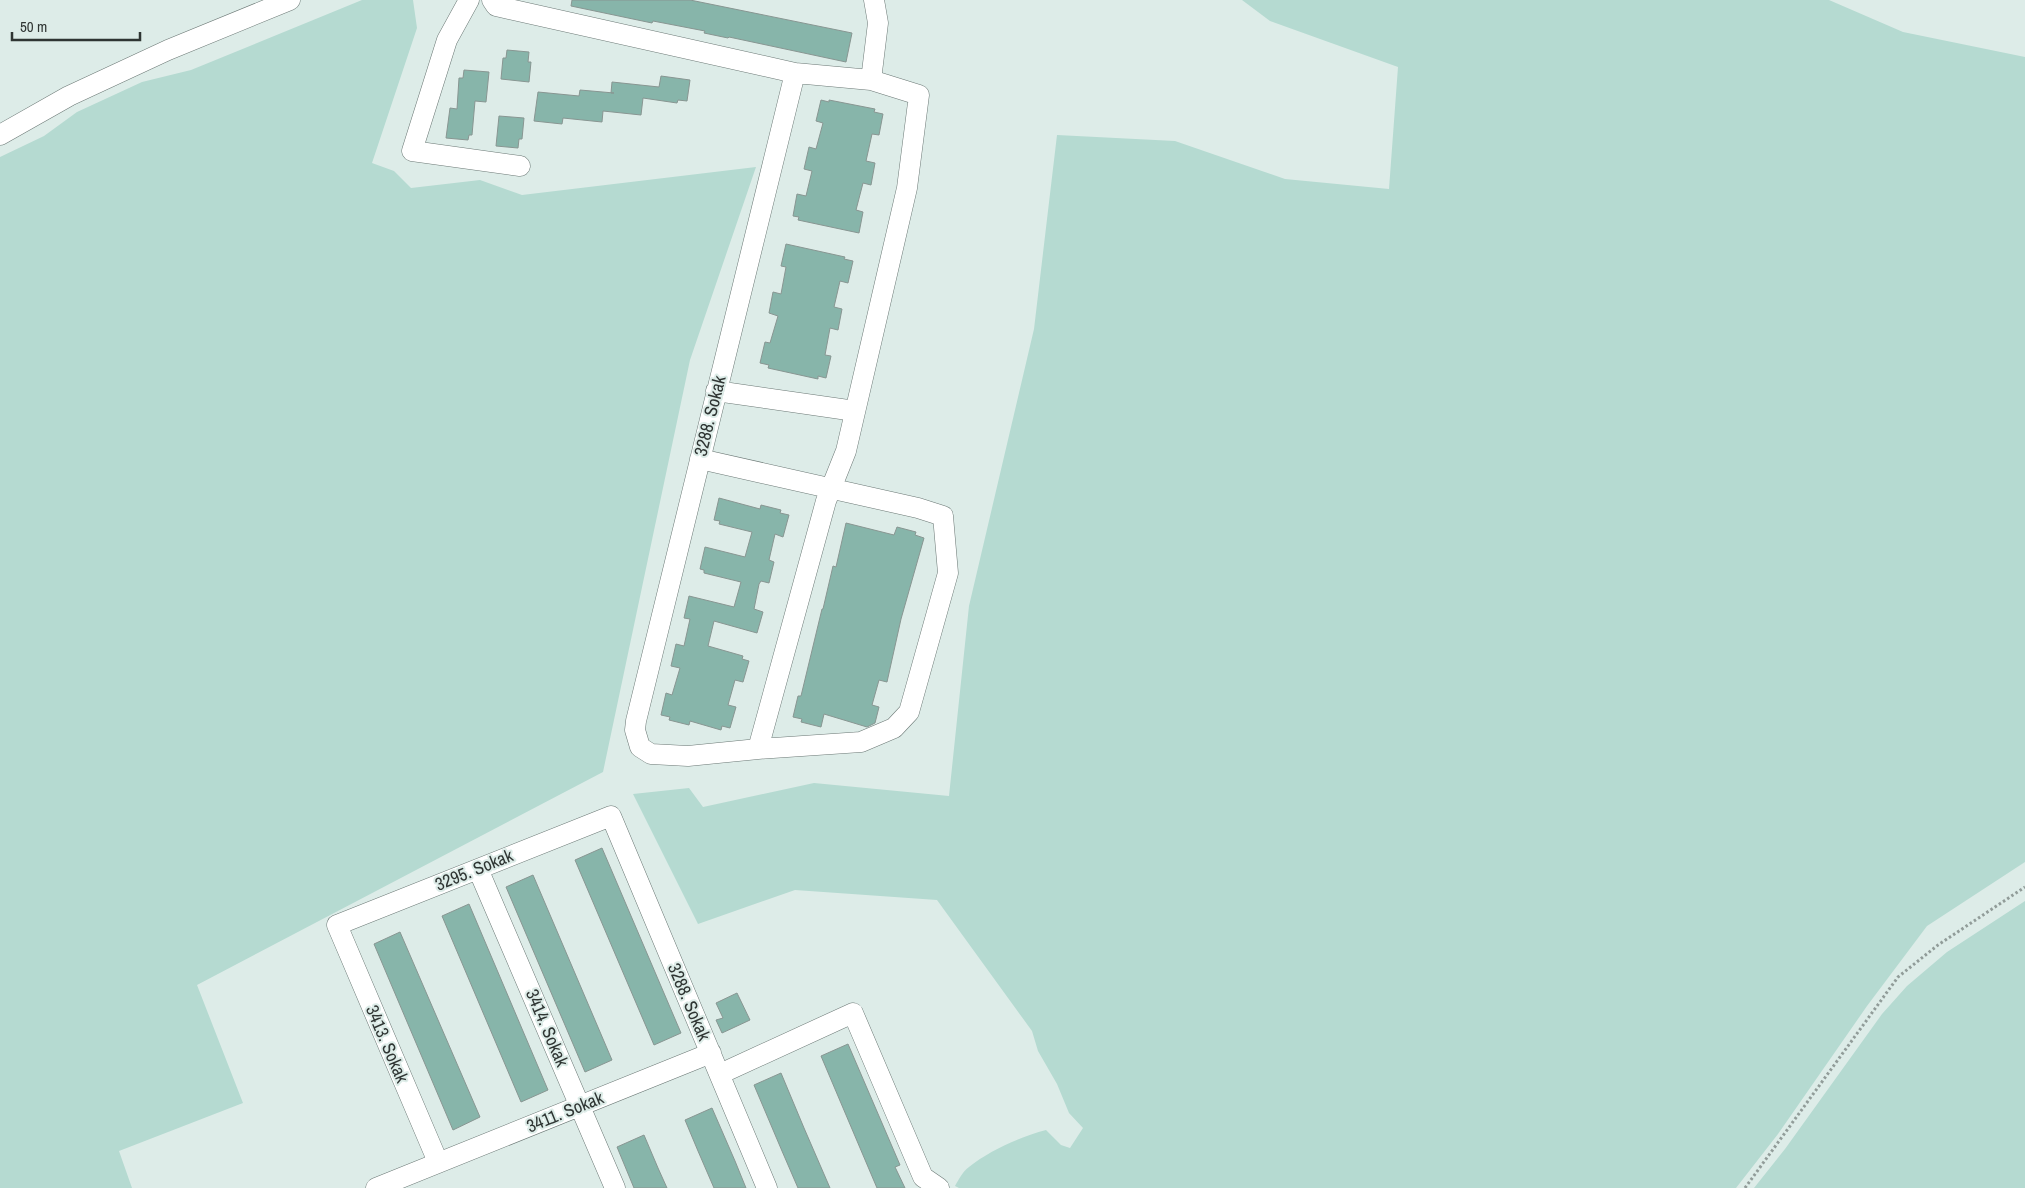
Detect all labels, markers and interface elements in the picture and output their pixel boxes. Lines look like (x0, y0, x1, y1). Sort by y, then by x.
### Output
scale bar (12, 10, 140, 42)
text: 50 m (20, 16, 47, 37)
street label: 3288. Sokak (687, 372, 732, 459)
street label: 3295. Sokak (431, 842, 517, 896)
street label: 3288. Sokak (662, 959, 717, 1045)
street label: 3414. Sokak (520, 985, 575, 1071)
street label: 3413. Sokak (360, 1001, 415, 1087)
street label: 3411. Sokak (523, 1085, 608, 1138)

